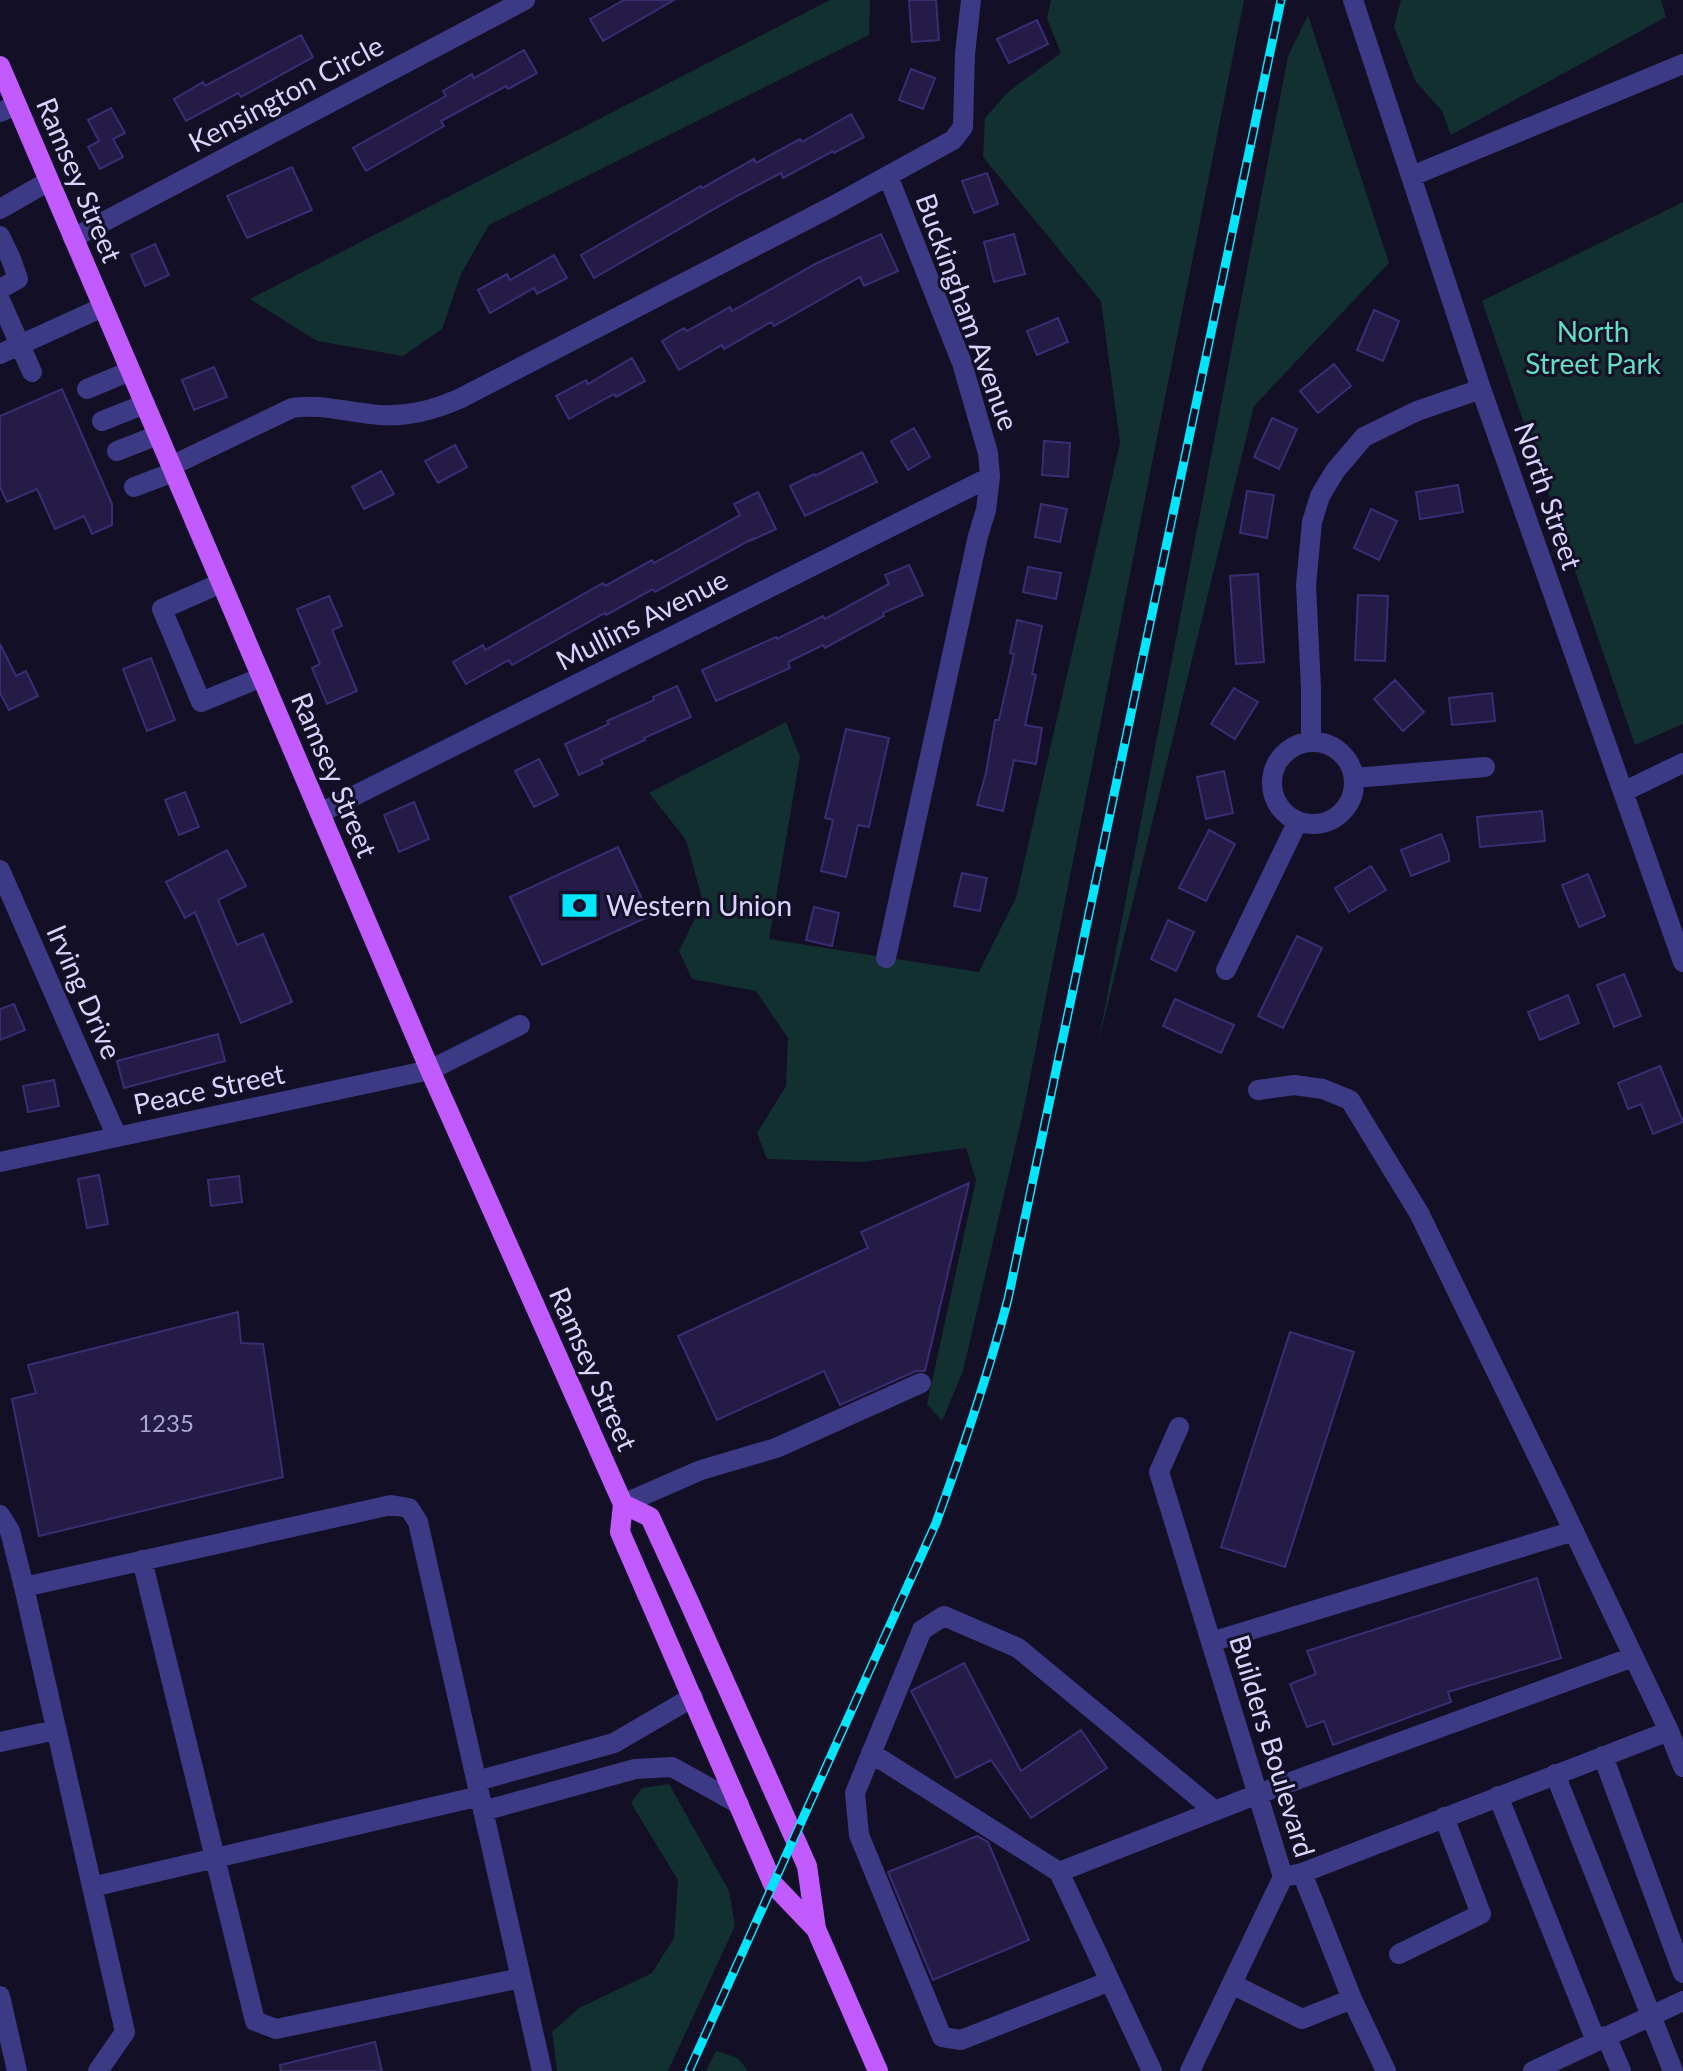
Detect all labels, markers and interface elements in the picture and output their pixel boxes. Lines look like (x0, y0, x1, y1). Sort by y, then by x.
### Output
street label: Kensington Circle (182, 28, 389, 159)
street label: Ramsey Street (30, 92, 130, 267)
street label: Buckingham Avenue (909, 189, 1027, 435)
park label: North Street Park (1525, 314, 1662, 380)
street label: North Street (1508, 418, 1590, 574)
street label: Mullins Avenue (550, 561, 733, 677)
street label: Ramsey Street (285, 687, 385, 862)
bank icon: Western Union (561, 887, 599, 925)
place label: Western Union (606, 888, 792, 922)
street label: Irving Drive (40, 919, 130, 1064)
street label: Peace Street (130, 1055, 287, 1121)
street label: Ramsey Street (543, 1282, 645, 1456)
house number: 1235 (138, 1408, 194, 1437)
street label: Builders Boulevard (1223, 1631, 1323, 1861)

